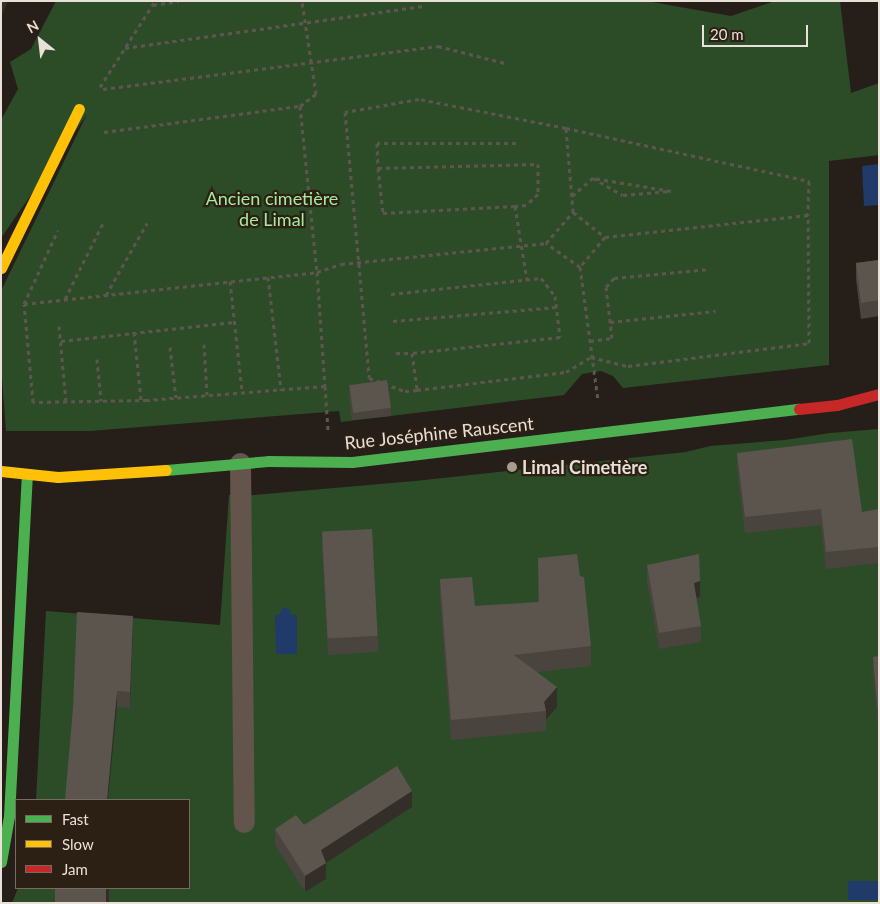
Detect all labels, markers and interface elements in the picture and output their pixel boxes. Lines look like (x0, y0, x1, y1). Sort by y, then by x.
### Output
north arrow (15, 15, 65, 65)
scale bar (705, 15, 811, 47)
text: N (24, 16, 41, 36)
text: 20 m (710, 25, 744, 43)
park label: Ancien cimetière de Limal (206, 188, 338, 230)
street label: Rue Joséphine Rauscent (343, 412, 535, 454)
place label: Limal Cimetière (522, 456, 647, 478)
marker: Limal Cimetière (506, 461, 518, 473)
legend (15, 799, 190, 889)
text: Fast (62, 810, 89, 828)
text: Slow (62, 835, 94, 853)
text: Jam (62, 860, 88, 878)

